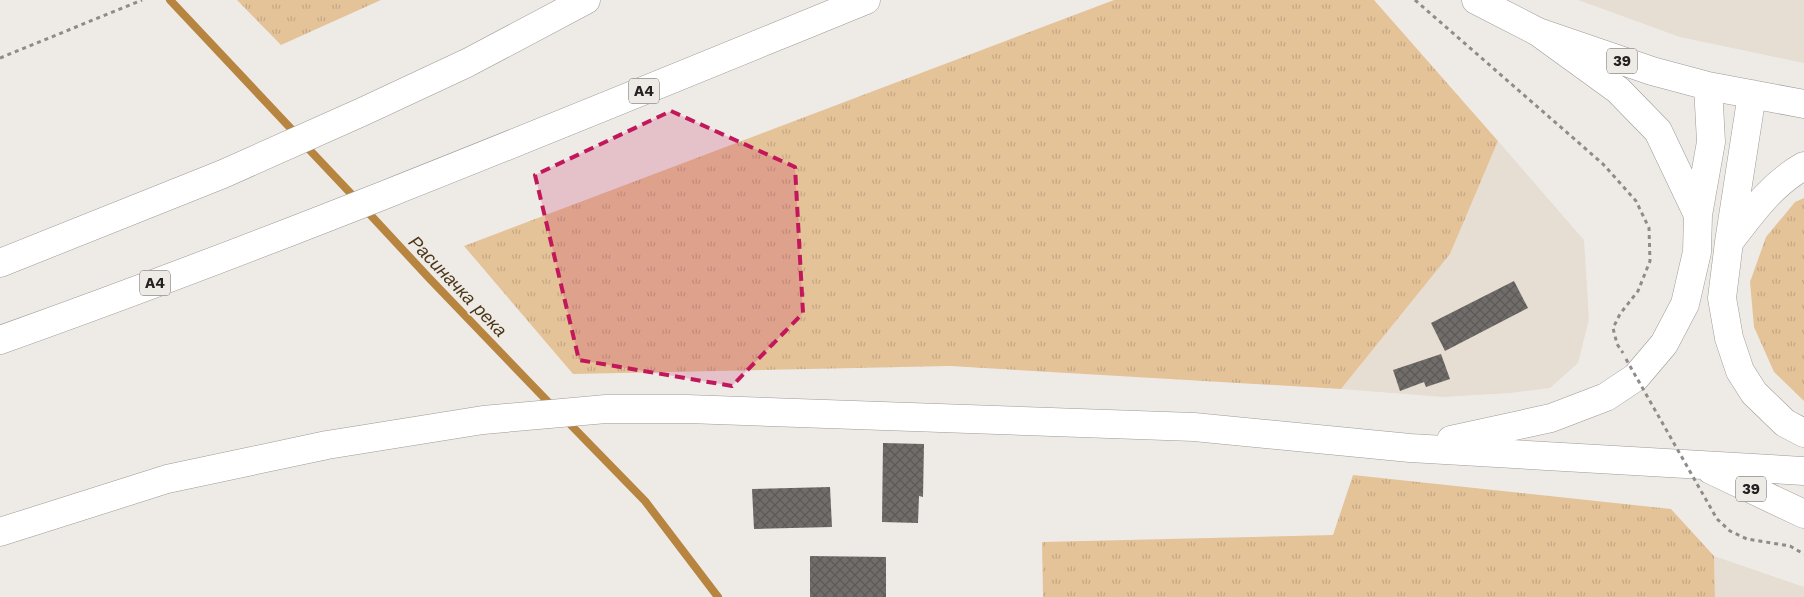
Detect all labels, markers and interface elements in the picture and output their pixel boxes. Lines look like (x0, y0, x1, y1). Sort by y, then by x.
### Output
road number: 39 (1607, 48, 1637, 74)
road number: A4 (629, 78, 659, 104)
water label: Расиначка река (405, 231, 511, 341)
road number: A4 (140, 270, 170, 296)
road number: 39 (1736, 476, 1766, 502)

